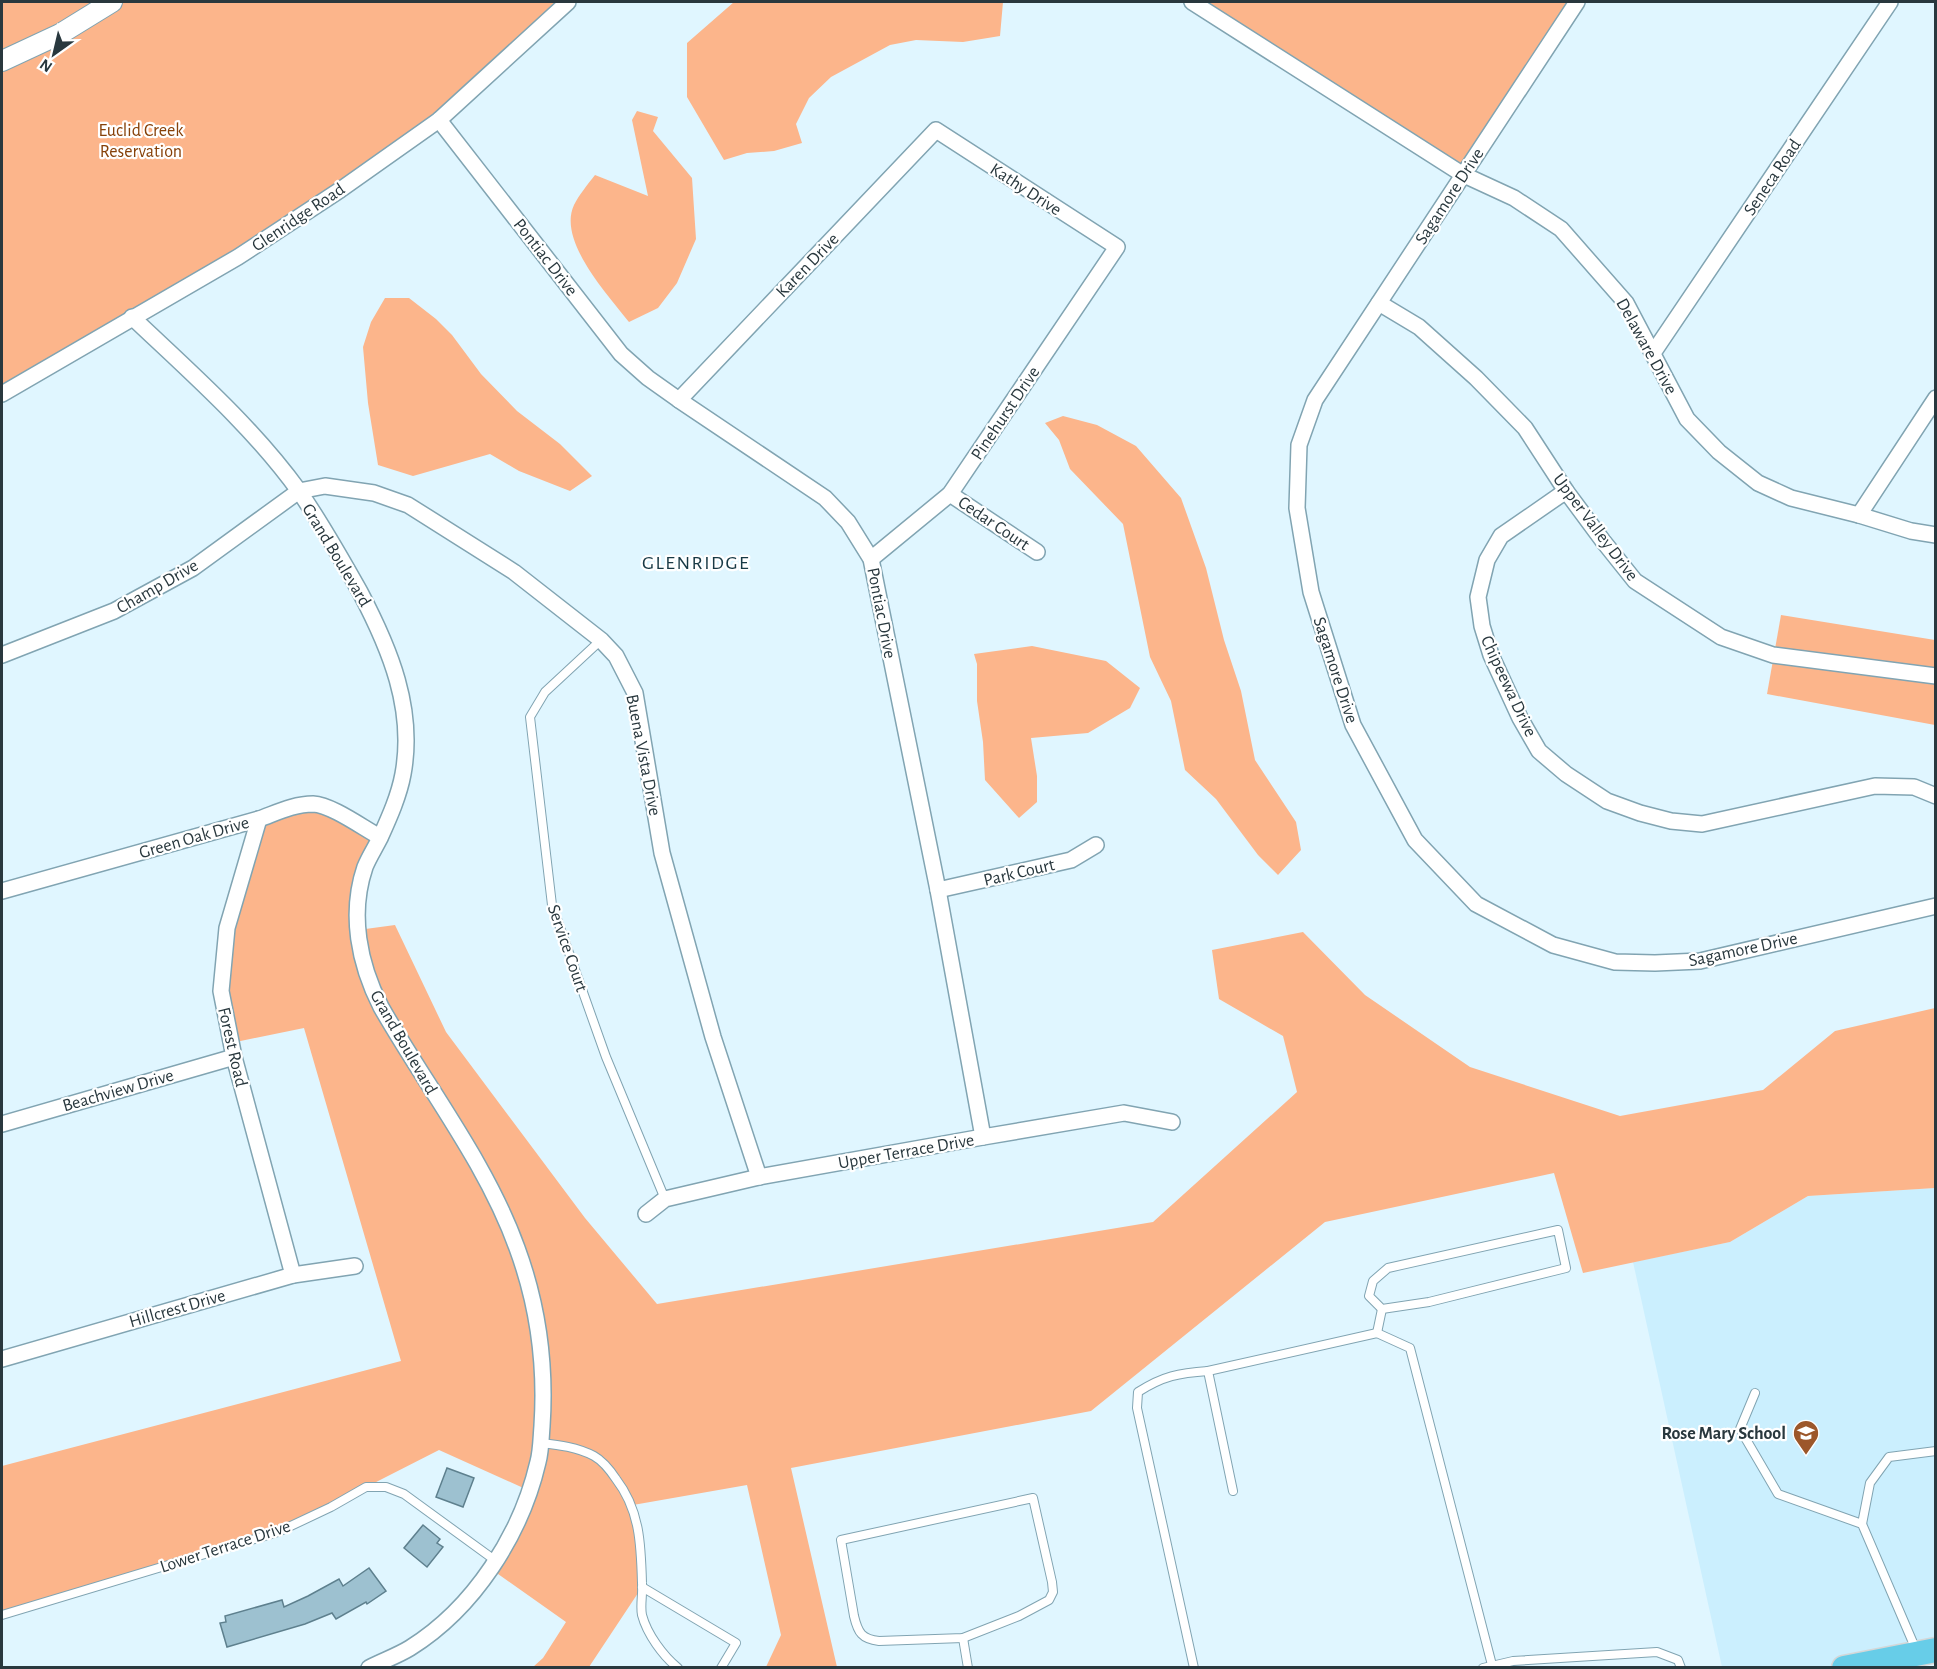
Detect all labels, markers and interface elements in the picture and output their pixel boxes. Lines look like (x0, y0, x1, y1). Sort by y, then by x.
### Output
north arrow (24, 24, 84, 84)
text: N (37, 56, 55, 75)
park label: Euclid Creek Reservation (98, 122, 184, 161)
street label: Seneca Road (1741, 136, 1805, 219)
street label: Sagamore Drive (1412, 145, 1488, 248)
street label: Kathy Drive (987, 160, 1064, 219)
street label: Glenridge Road (249, 180, 348, 255)
street label: Pontiac Drive (510, 216, 581, 300)
street label: Karen Drive (773, 230, 843, 301)
street label: Delaware Drive (1612, 295, 1680, 398)
street label: Pinehurst Drive (968, 364, 1044, 463)
street label: Upper Valley Drive (1549, 471, 1641, 585)
street label: Cedar Court (954, 493, 1033, 554)
street label: Grand Boulevard (298, 501, 374, 610)
district label: GLENRIDGE (642, 553, 750, 573)
street label: Champ Drive (114, 556, 201, 617)
street label: Pontiac Drive (863, 566, 899, 660)
street label: Sagamore Drive (1309, 615, 1361, 726)
street label: Chipeewa Drive (1477, 633, 1539, 740)
street label: Buena Vista Drive (622, 693, 664, 817)
street label: Green Oak Drive (137, 814, 251, 862)
street label: Park Court (982, 856, 1057, 890)
street label: Service Court (544, 902, 590, 995)
street label: Sagamore Drive (1687, 930, 1799, 970)
street label: Grand Boulevard (366, 987, 440, 1098)
street label: Forest Road (214, 1006, 250, 1089)
street label: Beachview Drive (61, 1066, 176, 1115)
street label: Upper Terrace Drive (837, 1131, 976, 1173)
street label: Hillcrest Drive (127, 1287, 227, 1331)
school or university icon: Rose Mary School (1791, 1418, 1821, 1456)
place label: Rose Mary School (1661, 1425, 1786, 1443)
street label: Lower Terrace Drive (158, 1517, 293, 1577)

